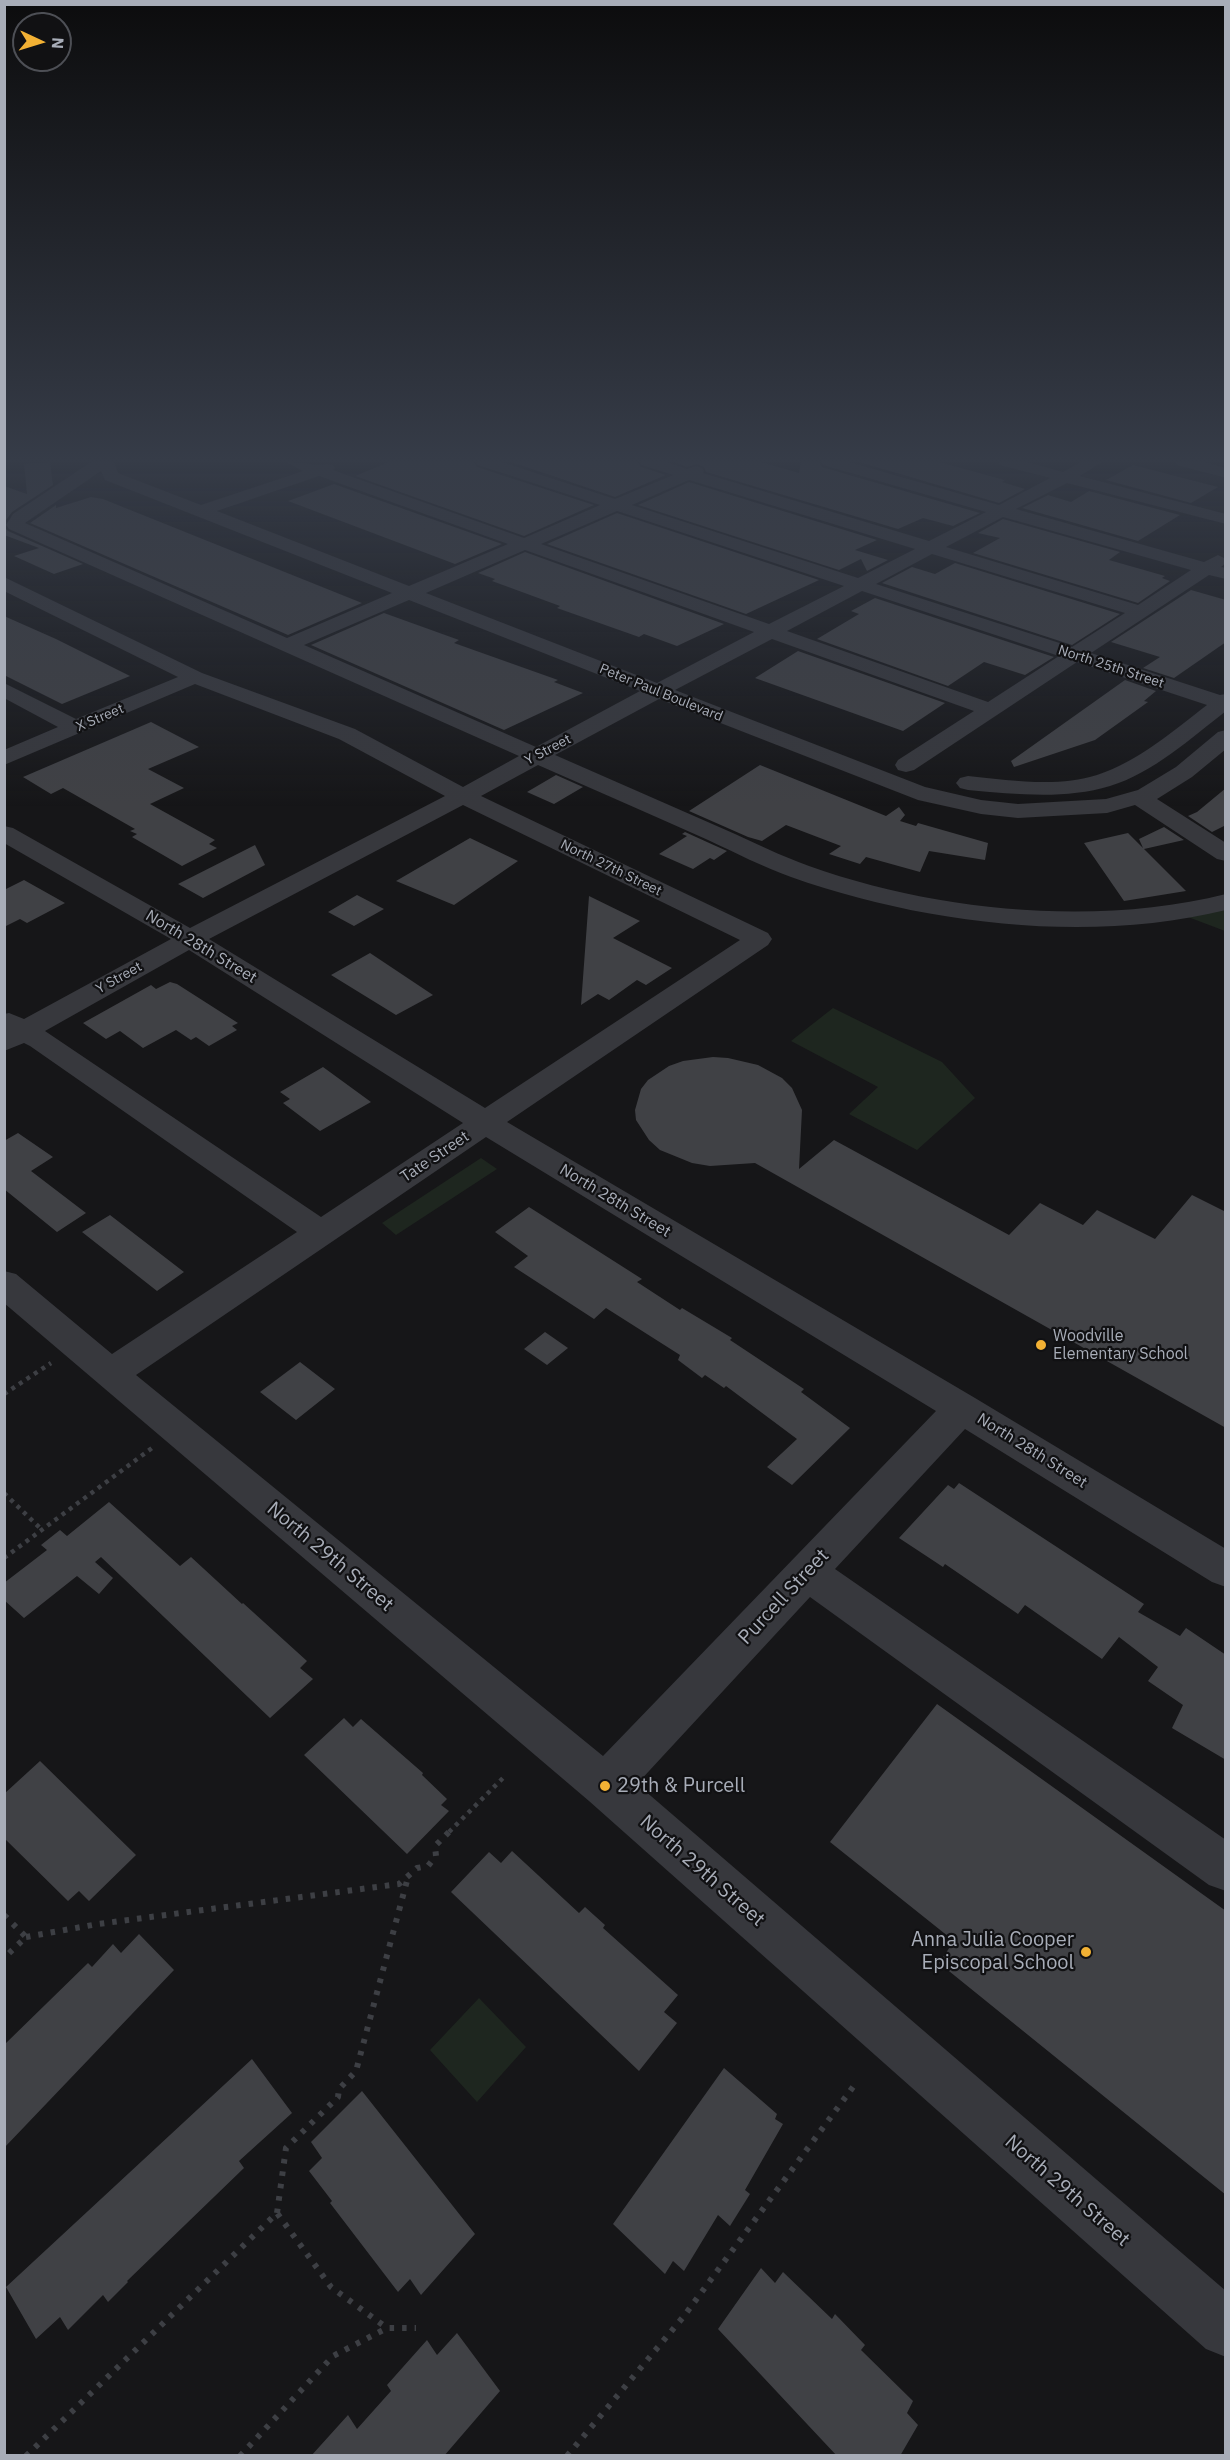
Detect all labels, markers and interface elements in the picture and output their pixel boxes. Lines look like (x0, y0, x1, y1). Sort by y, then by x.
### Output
north arrow (12, 12, 72, 72)
text: N (48, 37, 68, 50)
street label: North 25th Street (1056, 642, 1166, 692)
street label: Peter Paul Boulevard (597, 661, 725, 725)
street label: X Street (74, 700, 126, 736)
street label: Y Street (522, 731, 574, 769)
street label: North 27th Street (558, 836, 664, 900)
street label: North 28th Street (142, 906, 260, 988)
street label: Y Street (93, 959, 145, 997)
street label: Tate Street (397, 1127, 473, 1187)
street label: North 28th Street (556, 1160, 674, 1242)
place label: Woodville Elementary School (1053, 1326, 1188, 1364)
marker: Woodville Elementary School (1034, 1338, 1048, 1352)
street label: North 28th Street (973, 1409, 1091, 1493)
street label: North 29th Street (262, 1497, 398, 1617)
street label: Purcell Street (734, 1544, 834, 1650)
place label: 29th & Purcell (617, 1774, 745, 1798)
marker: 29th & Purcell (598, 1779, 612, 1793)
street label: North 29th Street (635, 1810, 769, 1932)
place label: Anna Julia Cooper Episcopal School (911, 1928, 1074, 1975)
marker: Anna Julia Cooper Episcopal School (1079, 1945, 1093, 1959)
street label: North 29th Street (1000, 2130, 1134, 2252)

